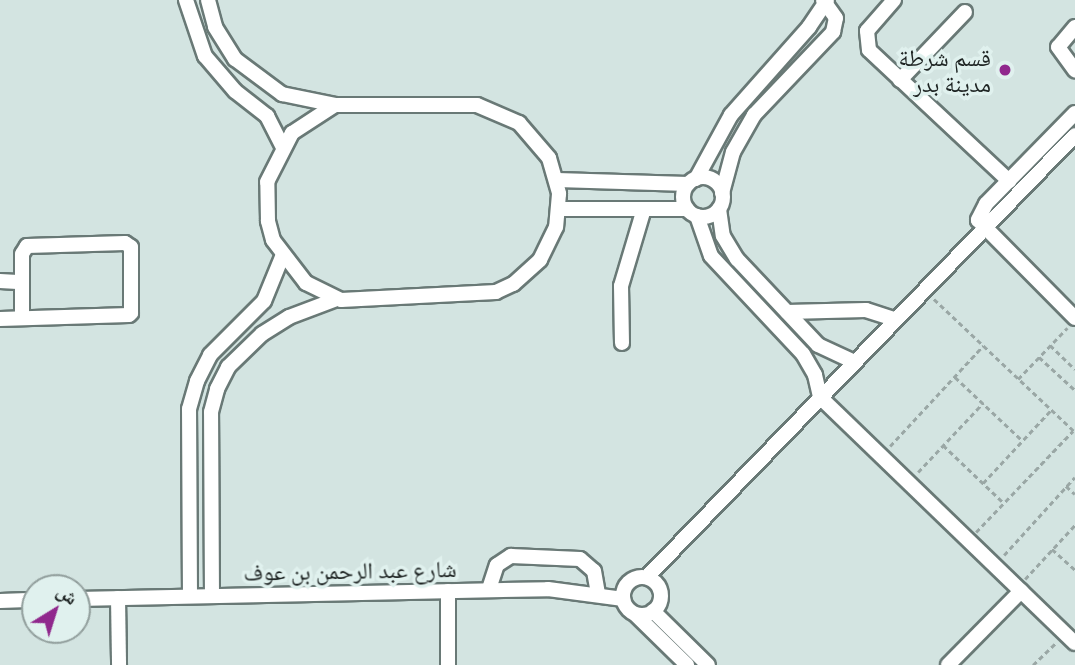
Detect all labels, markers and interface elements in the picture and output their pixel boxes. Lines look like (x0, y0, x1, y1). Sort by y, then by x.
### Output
place label: قسم شرطة مدينة بدر (899, 43, 991, 97)
marker: قسم شرطة مدينة بدر (997, 62, 1013, 78)
street label: شارع عبد الرحمن بن عوف (243, 554, 457, 586)
north arrow (21, 574, 91, 644)
text: ش (52, 578, 83, 610)

